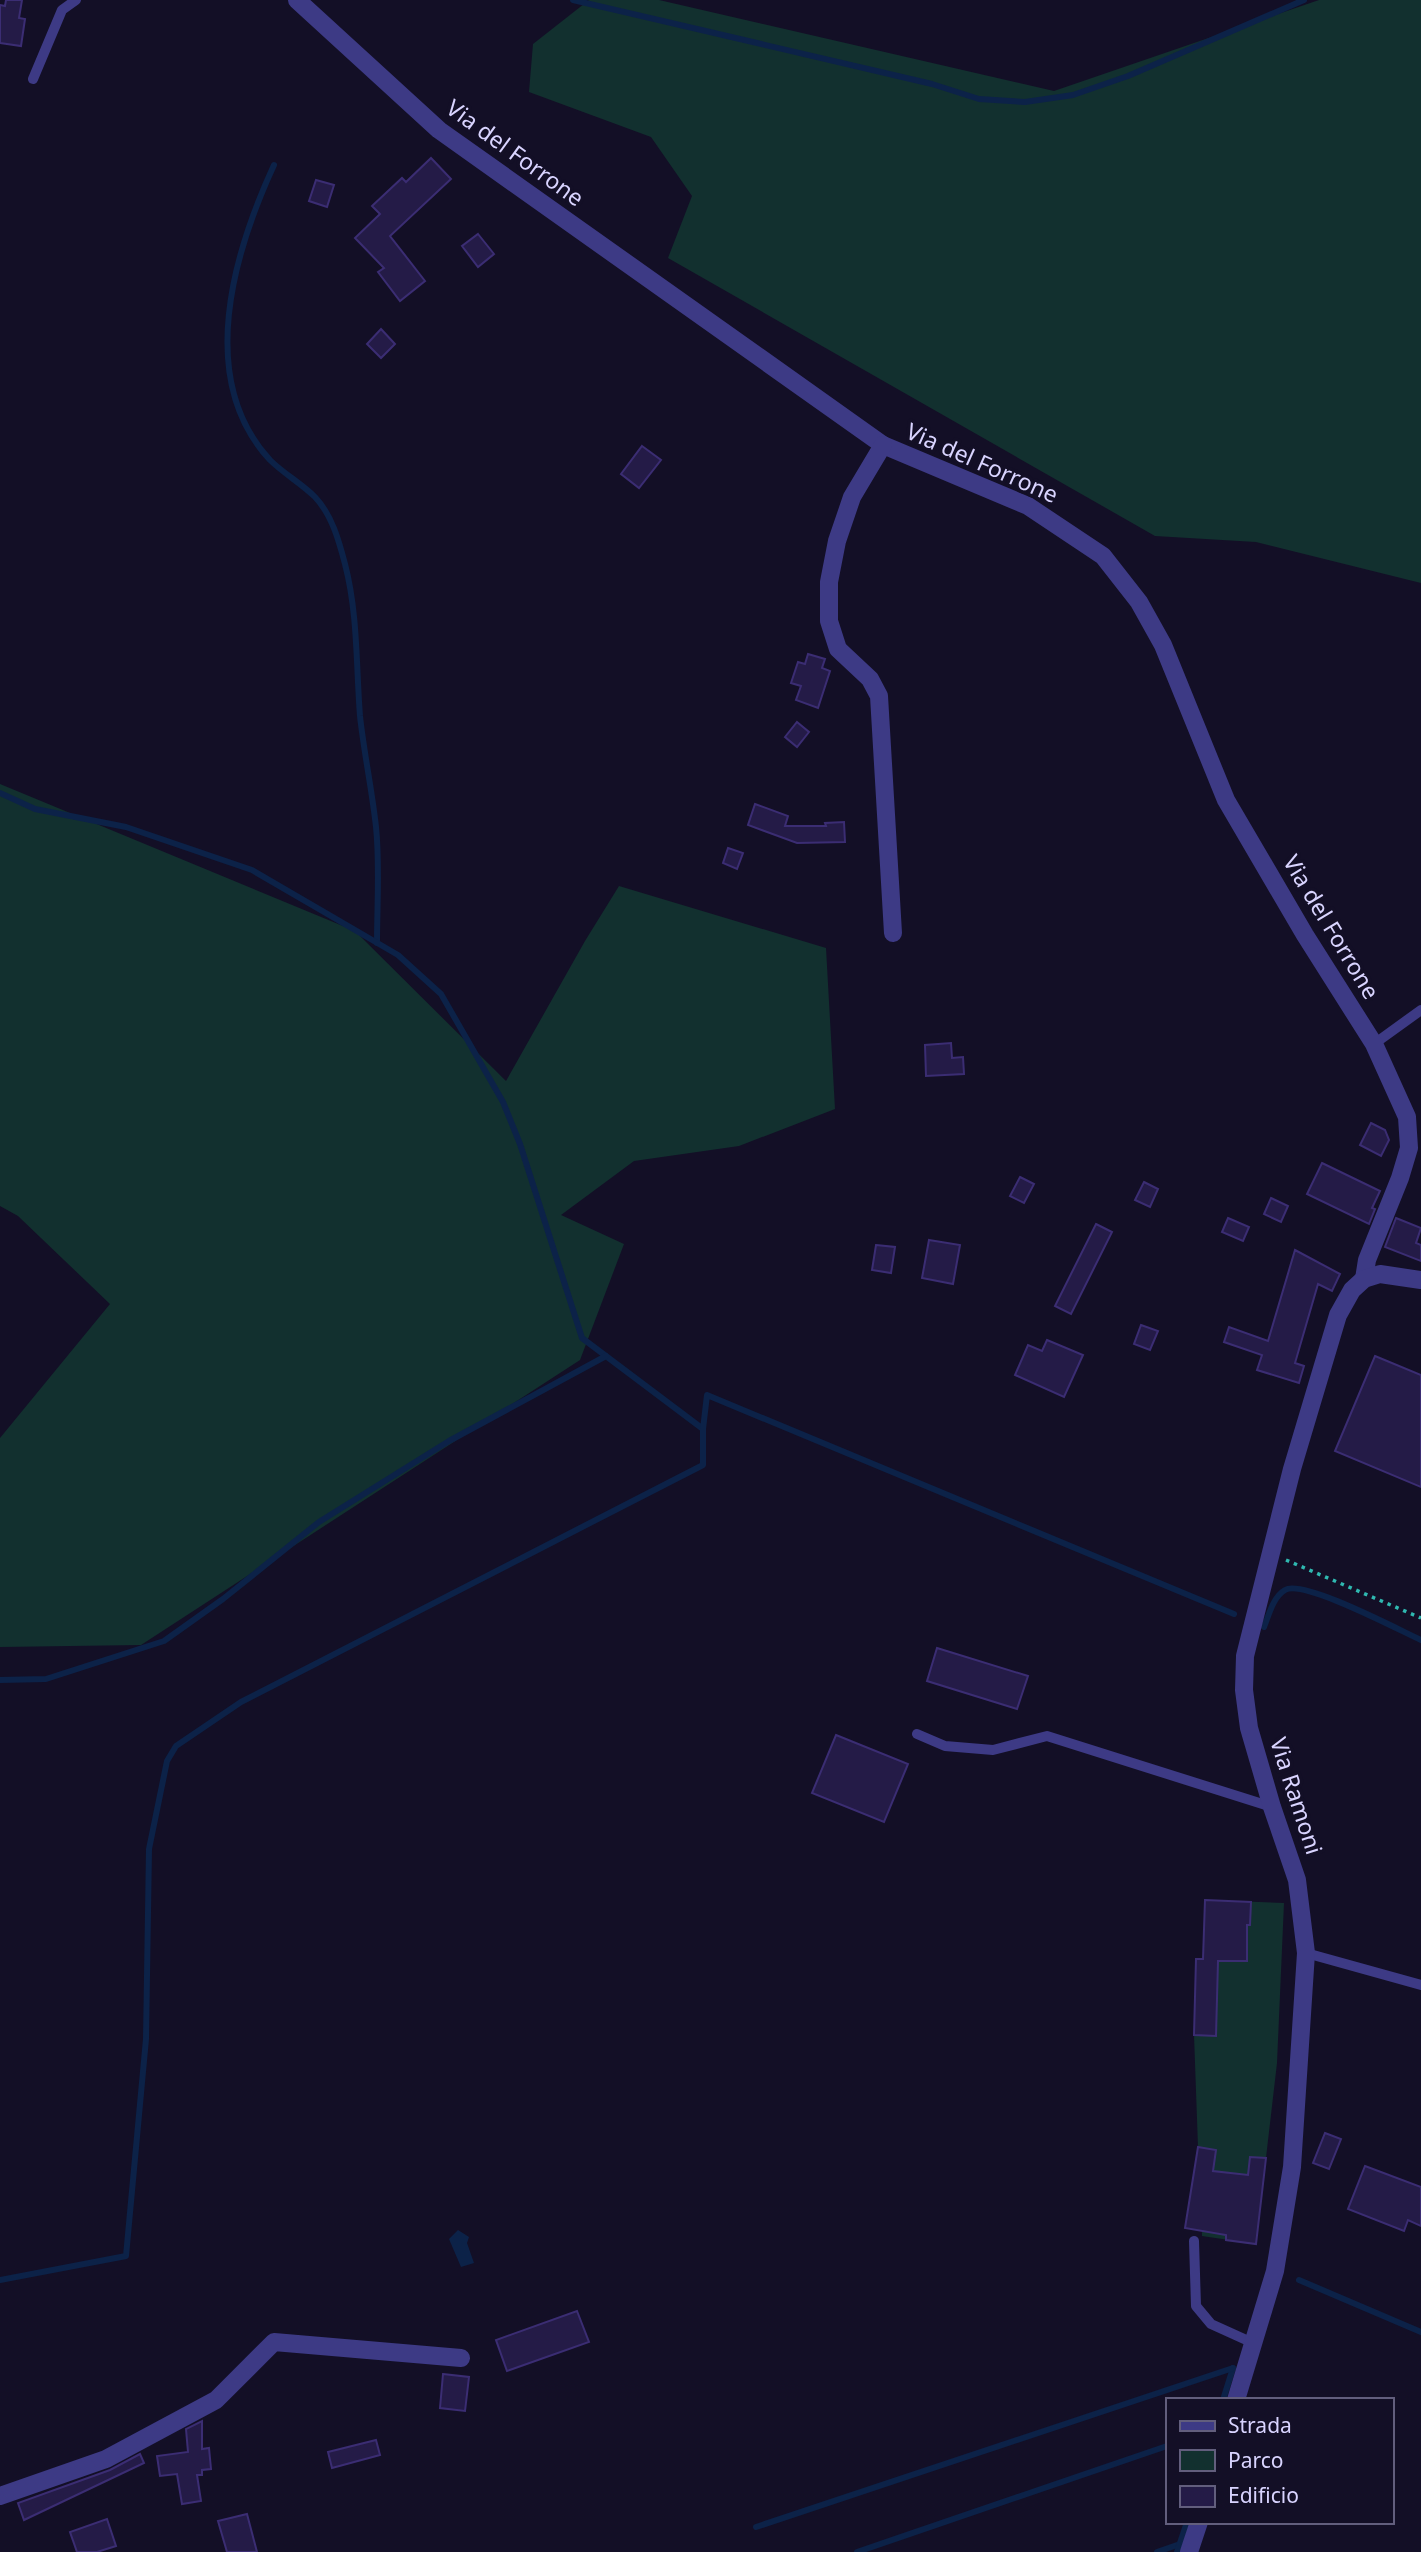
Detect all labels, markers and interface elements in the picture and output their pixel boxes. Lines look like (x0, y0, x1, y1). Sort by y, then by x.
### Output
street label: Via del Forrone (440, 91, 591, 213)
street label: Via del Forrone (901, 414, 1063, 510)
street label: Via del Forrone (1276, 848, 1388, 1005)
street label: Via Ramoni (1263, 1733, 1331, 1858)
legend (1166, 2398, 1393, 2524)
text: Strada (1228, 2411, 1292, 2439)
text: Parco (1228, 2446, 1284, 2474)
text: Edificio (1228, 2481, 1299, 2509)

